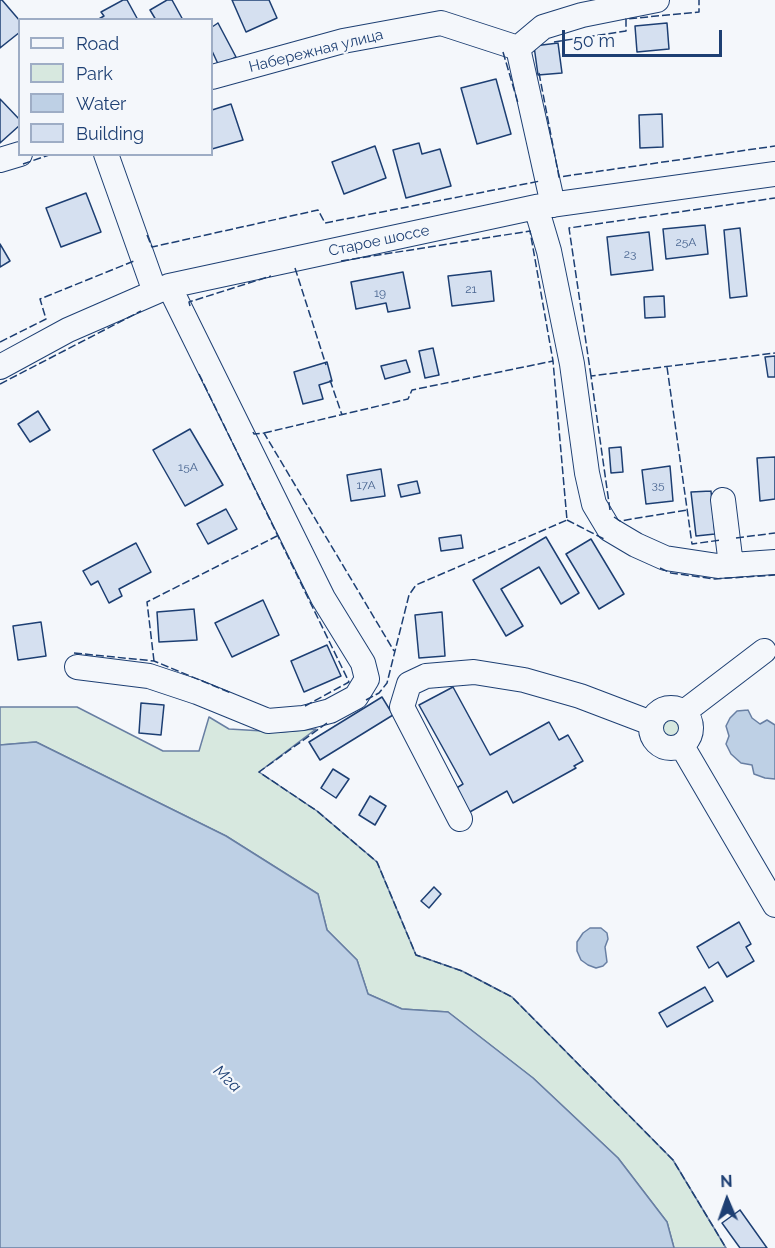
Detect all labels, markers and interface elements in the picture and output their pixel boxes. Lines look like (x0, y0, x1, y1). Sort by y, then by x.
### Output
legend (18, 18, 213, 156)
scale bar (565, 18, 726, 56)
street label: Набережная улица (247, 26, 385, 76)
text: 50 m (573, 30, 615, 51)
text: Road (76, 33, 119, 54)
text: Park (76, 63, 113, 84)
text: Water (76, 93, 126, 114)
text: Building (76, 123, 144, 144)
street label: Старое шоссе (327, 222, 431, 260)
house number: 25А (676, 235, 696, 249)
house number: 23 (624, 247, 636, 261)
house number: 21 (465, 282, 477, 296)
house number: 19 (374, 286, 386, 300)
house number: 15А (178, 460, 198, 474)
house number: 17А (356, 478, 376, 492)
house number: 35 (652, 478, 664, 492)
water label: Мга (209, 1061, 245, 1097)
north arrow (697, 1170, 757, 1230)
text: N (720, 1172, 733, 1191)

